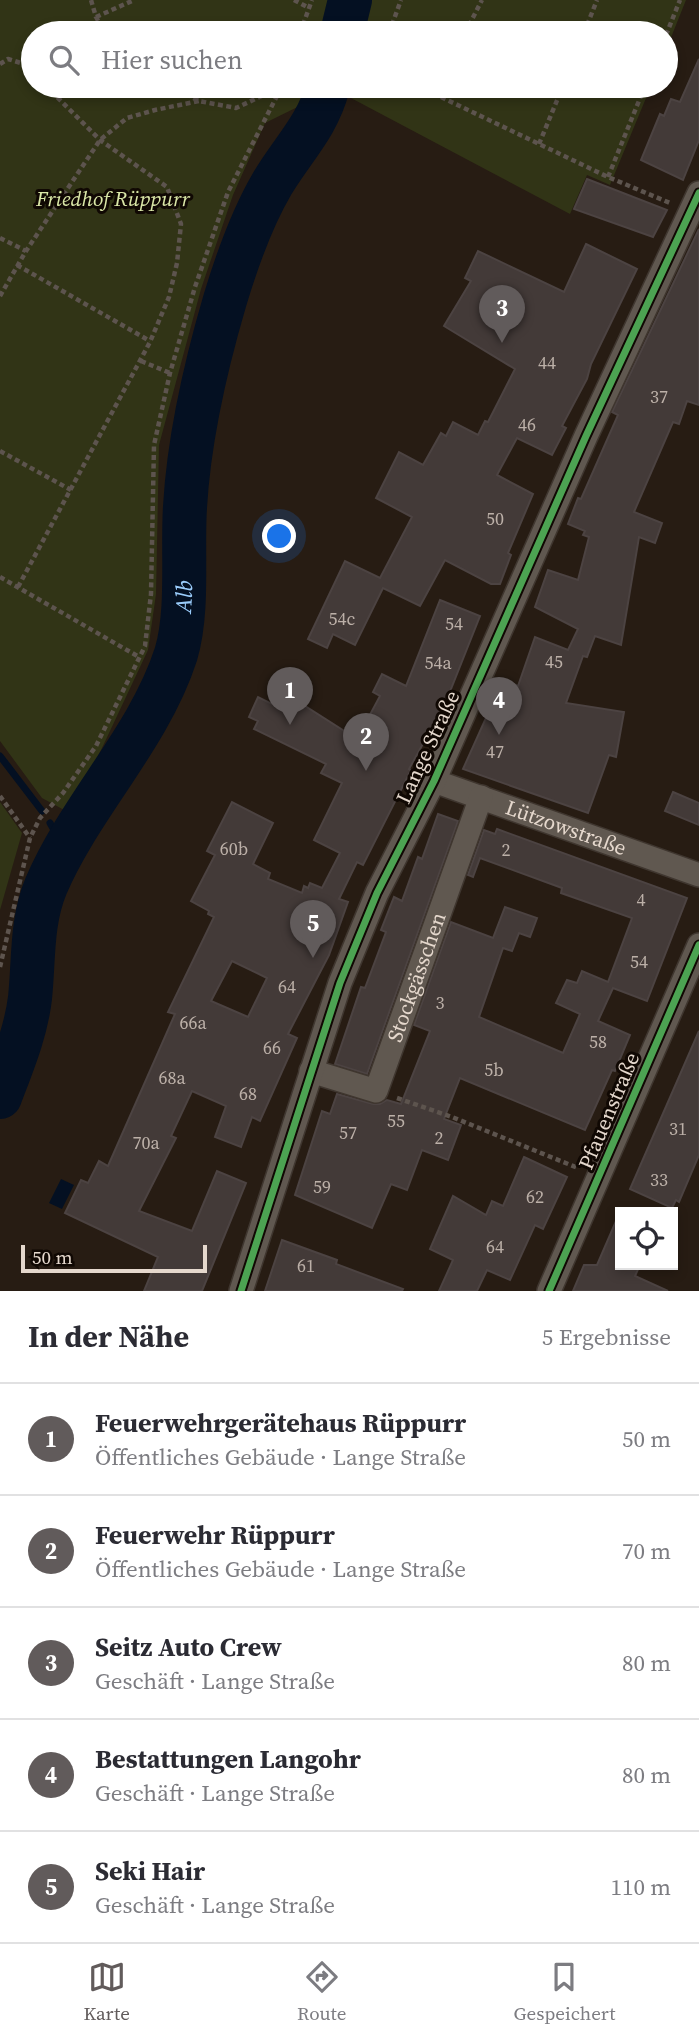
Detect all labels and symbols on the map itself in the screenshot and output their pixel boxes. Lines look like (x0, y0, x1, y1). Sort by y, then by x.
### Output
park label: Friedhof Rüppurr (35, 184, 191, 213)
pin: 3 (479, 285, 525, 343)
house number: 44 (538, 350, 556, 375)
house number: 37 (650, 384, 668, 409)
house number: 46 (518, 412, 536, 437)
house number: 50 (486, 506, 504, 531)
your location (262, 519, 296, 553)
water label: Alb (167, 580, 200, 616)
house number: 54c (329, 606, 356, 631)
house number: 54 (445, 611, 463, 636)
house number: 45 (545, 649, 563, 674)
house number: 54a (424, 650, 452, 675)
pin: 1 (267, 667, 313, 725)
pin: 4 (476, 677, 522, 735)
street label: Lange Straße (389, 685, 466, 808)
pin: 2 (343, 713, 389, 771)
house number: 47 (486, 739, 504, 764)
street label: Lützowstraße (502, 793, 631, 862)
house number: 60b (220, 836, 248, 861)
house number: 2 (502, 837, 511, 862)
house number: 4 (637, 887, 646, 912)
pin: 5 (290, 900, 336, 958)
street label: Stockgässchen (380, 908, 453, 1046)
house number: 54 (630, 949, 648, 974)
house number: 64 (278, 974, 296, 999)
house number: 3 (436, 990, 445, 1015)
house number: 66a (179, 1010, 207, 1035)
house number: 58 (589, 1029, 607, 1054)
house number: 66 (263, 1035, 281, 1060)
street label: Pfauenstraße (571, 1048, 646, 1174)
house number: 5b (484, 1057, 504, 1082)
house number: 68a (158, 1065, 186, 1090)
house number: 68 (239, 1081, 257, 1106)
house number: 55 (387, 1108, 405, 1133)
house number: 31 (669, 1116, 687, 1141)
house number: 57 (339, 1120, 357, 1145)
house number: 2 (435, 1125, 444, 1150)
house number: 70a (132, 1130, 160, 1155)
house number: 33 (650, 1167, 668, 1192)
house number: 59 (313, 1174, 331, 1199)
house number: 62 (526, 1184, 544, 1209)
house number: 64 (486, 1234, 504, 1259)
scale bar (21, 1242, 206, 1274)
house number: 61 (297, 1253, 315, 1278)

